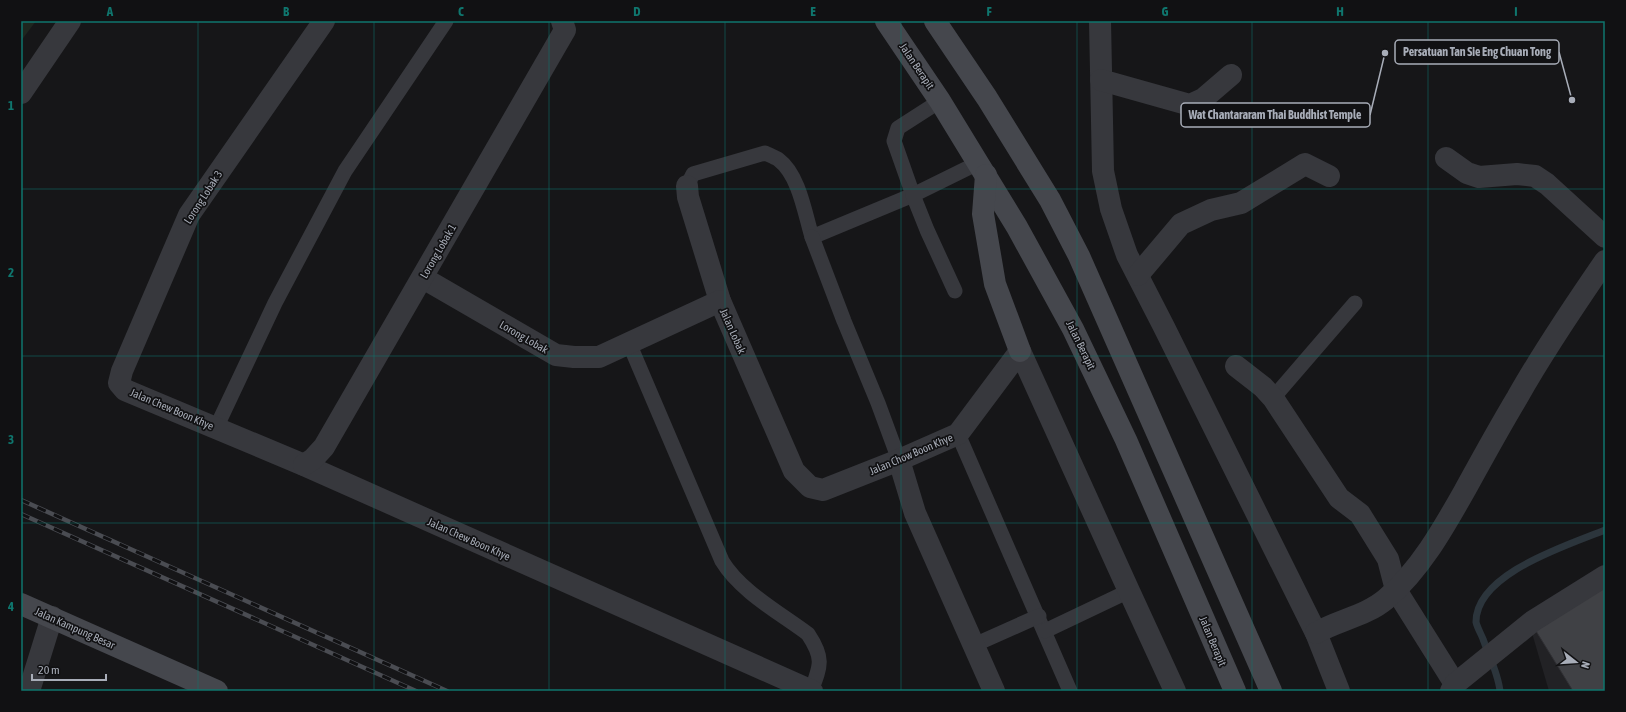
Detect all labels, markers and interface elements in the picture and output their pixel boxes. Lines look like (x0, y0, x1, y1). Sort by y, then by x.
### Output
text: A (106, 4, 114, 19)
text: B (283, 4, 290, 19)
text: C (458, 4, 464, 19)
text: D (633, 4, 641, 19)
text: E (810, 4, 816, 19)
text: F (986, 4, 992, 19)
text: G (1162, 4, 1169, 19)
text: H (1336, 4, 1344, 19)
text: I (1514, 4, 1518, 19)
callout: Persatuan Tan Sie Eng Chuan Tong (1395, 40, 1559, 64)
street label: Jalan Berapit (897, 41, 937, 91)
text: Persatuan Tan Sie Eng Chuan Tong (1403, 45, 1552, 59)
text: 1 (8, 98, 14, 113)
callout: Wat Chantararam Thai Buddhist Temple (1181, 103, 1370, 127)
text: Wat Chantararam Thai Buddhist Temple (1187, 108, 1362, 122)
street label: Lorong Lobak 3 (181, 168, 225, 226)
street label: Lorong Lobak 1 (418, 222, 458, 280)
text: 2 (8, 265, 14, 280)
street label: Jalan Lobak (718, 307, 748, 356)
street label: Lorong Lobak (498, 318, 551, 356)
street label: Jalan Berapit (1064, 319, 1098, 371)
street label: Jalan Chew Boon Khye (129, 386, 215, 432)
street label: Jalan Chow Boon Khye (867, 431, 955, 477)
text: 3 (8, 432, 14, 447)
street label: Jalan Chew Boon Khye (426, 515, 512, 563)
text: 4 (7, 599, 14, 614)
street label: Jalan Kampung Besar (33, 605, 118, 651)
street label: Jalan Berapit (1197, 614, 1229, 668)
north arrow (1556, 642, 1596, 682)
scale bar (32, 656, 106, 682)
text: N (1579, 660, 1592, 670)
text: 20 m (38, 663, 60, 677)

